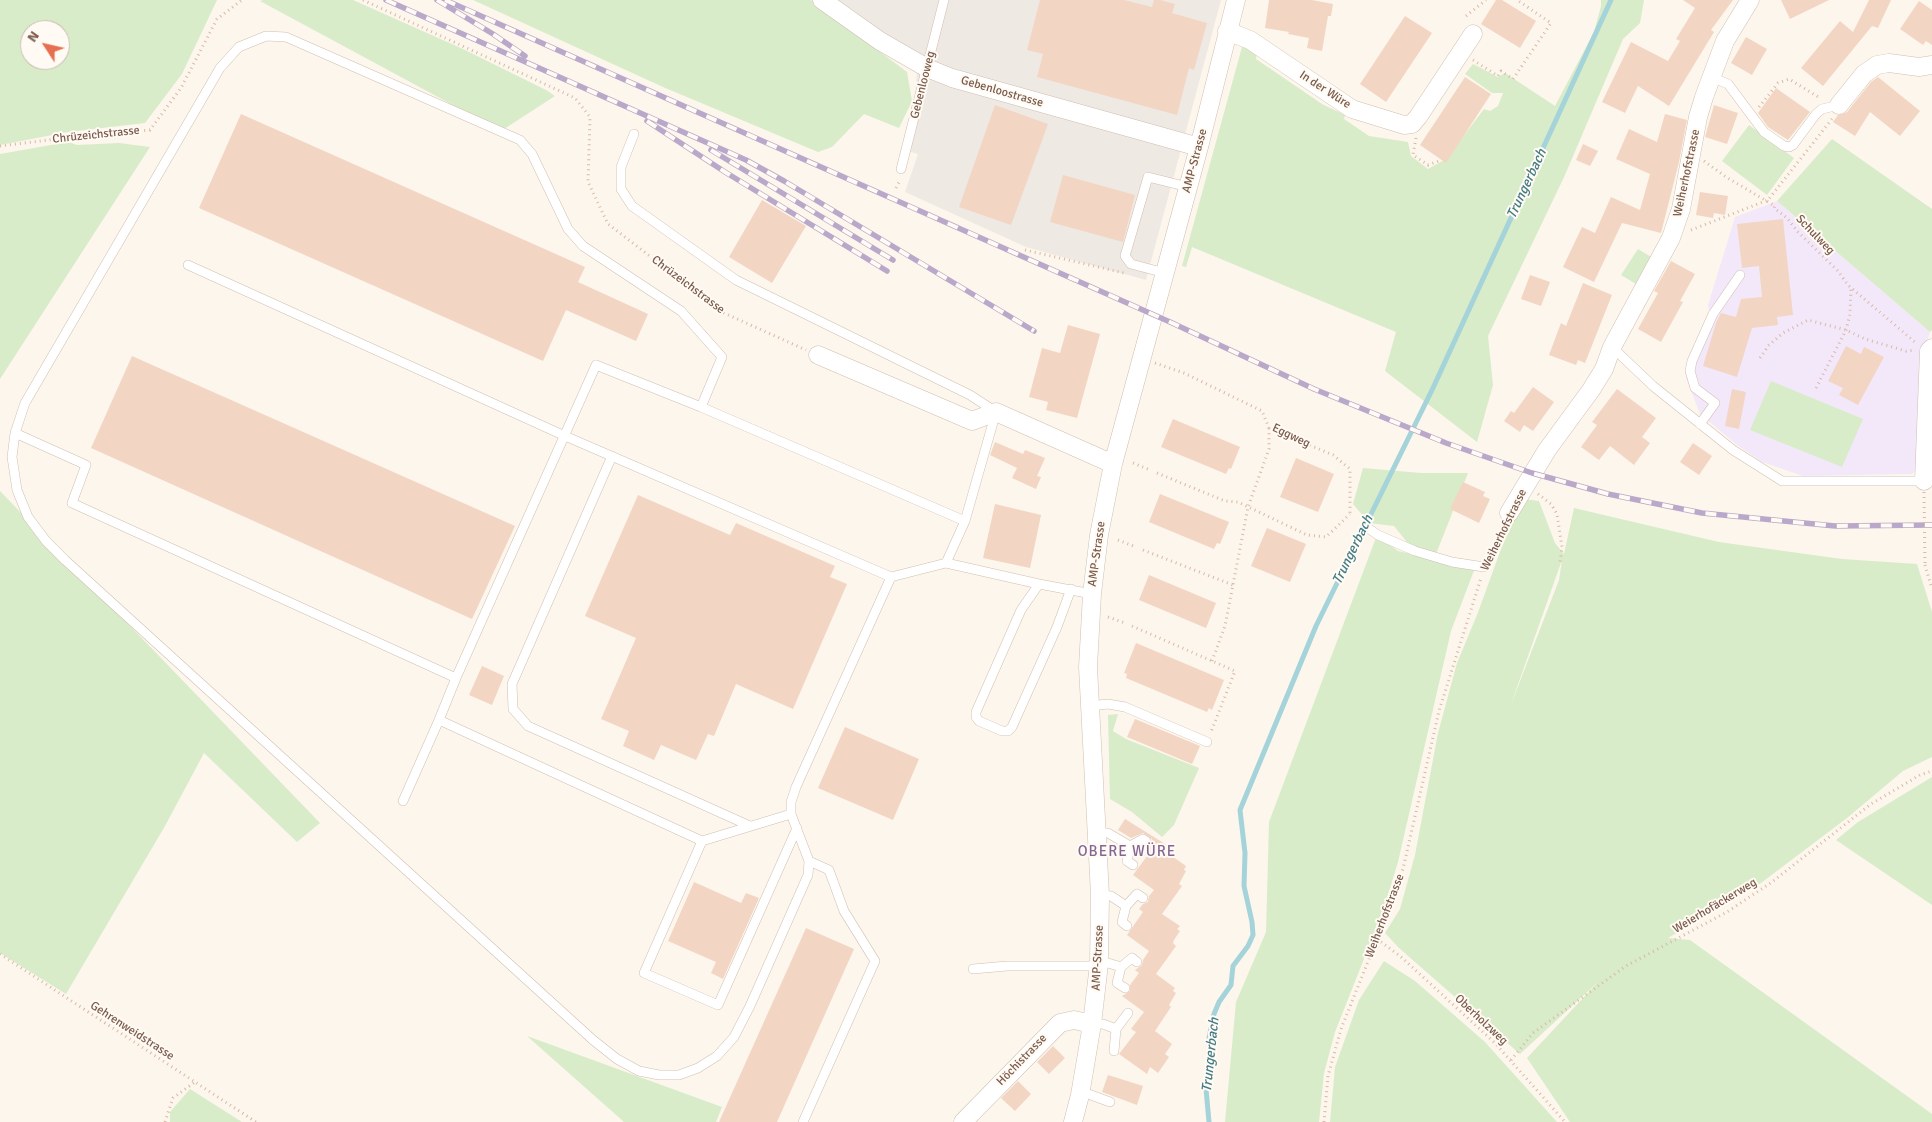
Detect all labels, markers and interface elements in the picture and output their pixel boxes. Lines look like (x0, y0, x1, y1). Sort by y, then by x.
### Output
north arrow (20, 20, 70, 70)
text: N (23, 28, 43, 46)
street label: Gebenlooweg (908, 50, 938, 120)
street label: In der Würe (1296, 68, 1354, 112)
street label: Gebenloostrasse (959, 73, 1045, 111)
street label: Chrüzeichstrasse (52, 123, 140, 147)
street label: AMP-Strasse (1180, 127, 1210, 195)
street label: Weiherhofstrasse (1671, 128, 1703, 218)
water label: Trungerbach (1504, 147, 1550, 221)
street label: Schulweg (1793, 212, 1837, 258)
street label: Chrüzeichstrasse (649, 253, 727, 317)
street label: Eggweg (1270, 421, 1312, 451)
street label: Weiherhofstrasse (1478, 487, 1530, 573)
water label: Trungerbach (1329, 513, 1377, 587)
street label: AMP-Strasse (1085, 520, 1109, 588)
district label: OBERE WÜRE (1076, 843, 1178, 861)
street label: Weiherhofstrasse (1362, 872, 1408, 960)
street label: Weierhofäckerweg (1671, 875, 1759, 937)
street label: AMP-Strasse (1089, 925, 1107, 991)
street label: Oberholzweg (1451, 992, 1511, 1048)
street label: Gehrenweidstrasse (87, 998, 177, 1064)
water label: Trungerbach (1199, 1017, 1223, 1093)
street label: Höchistrasse (994, 1031, 1050, 1089)

